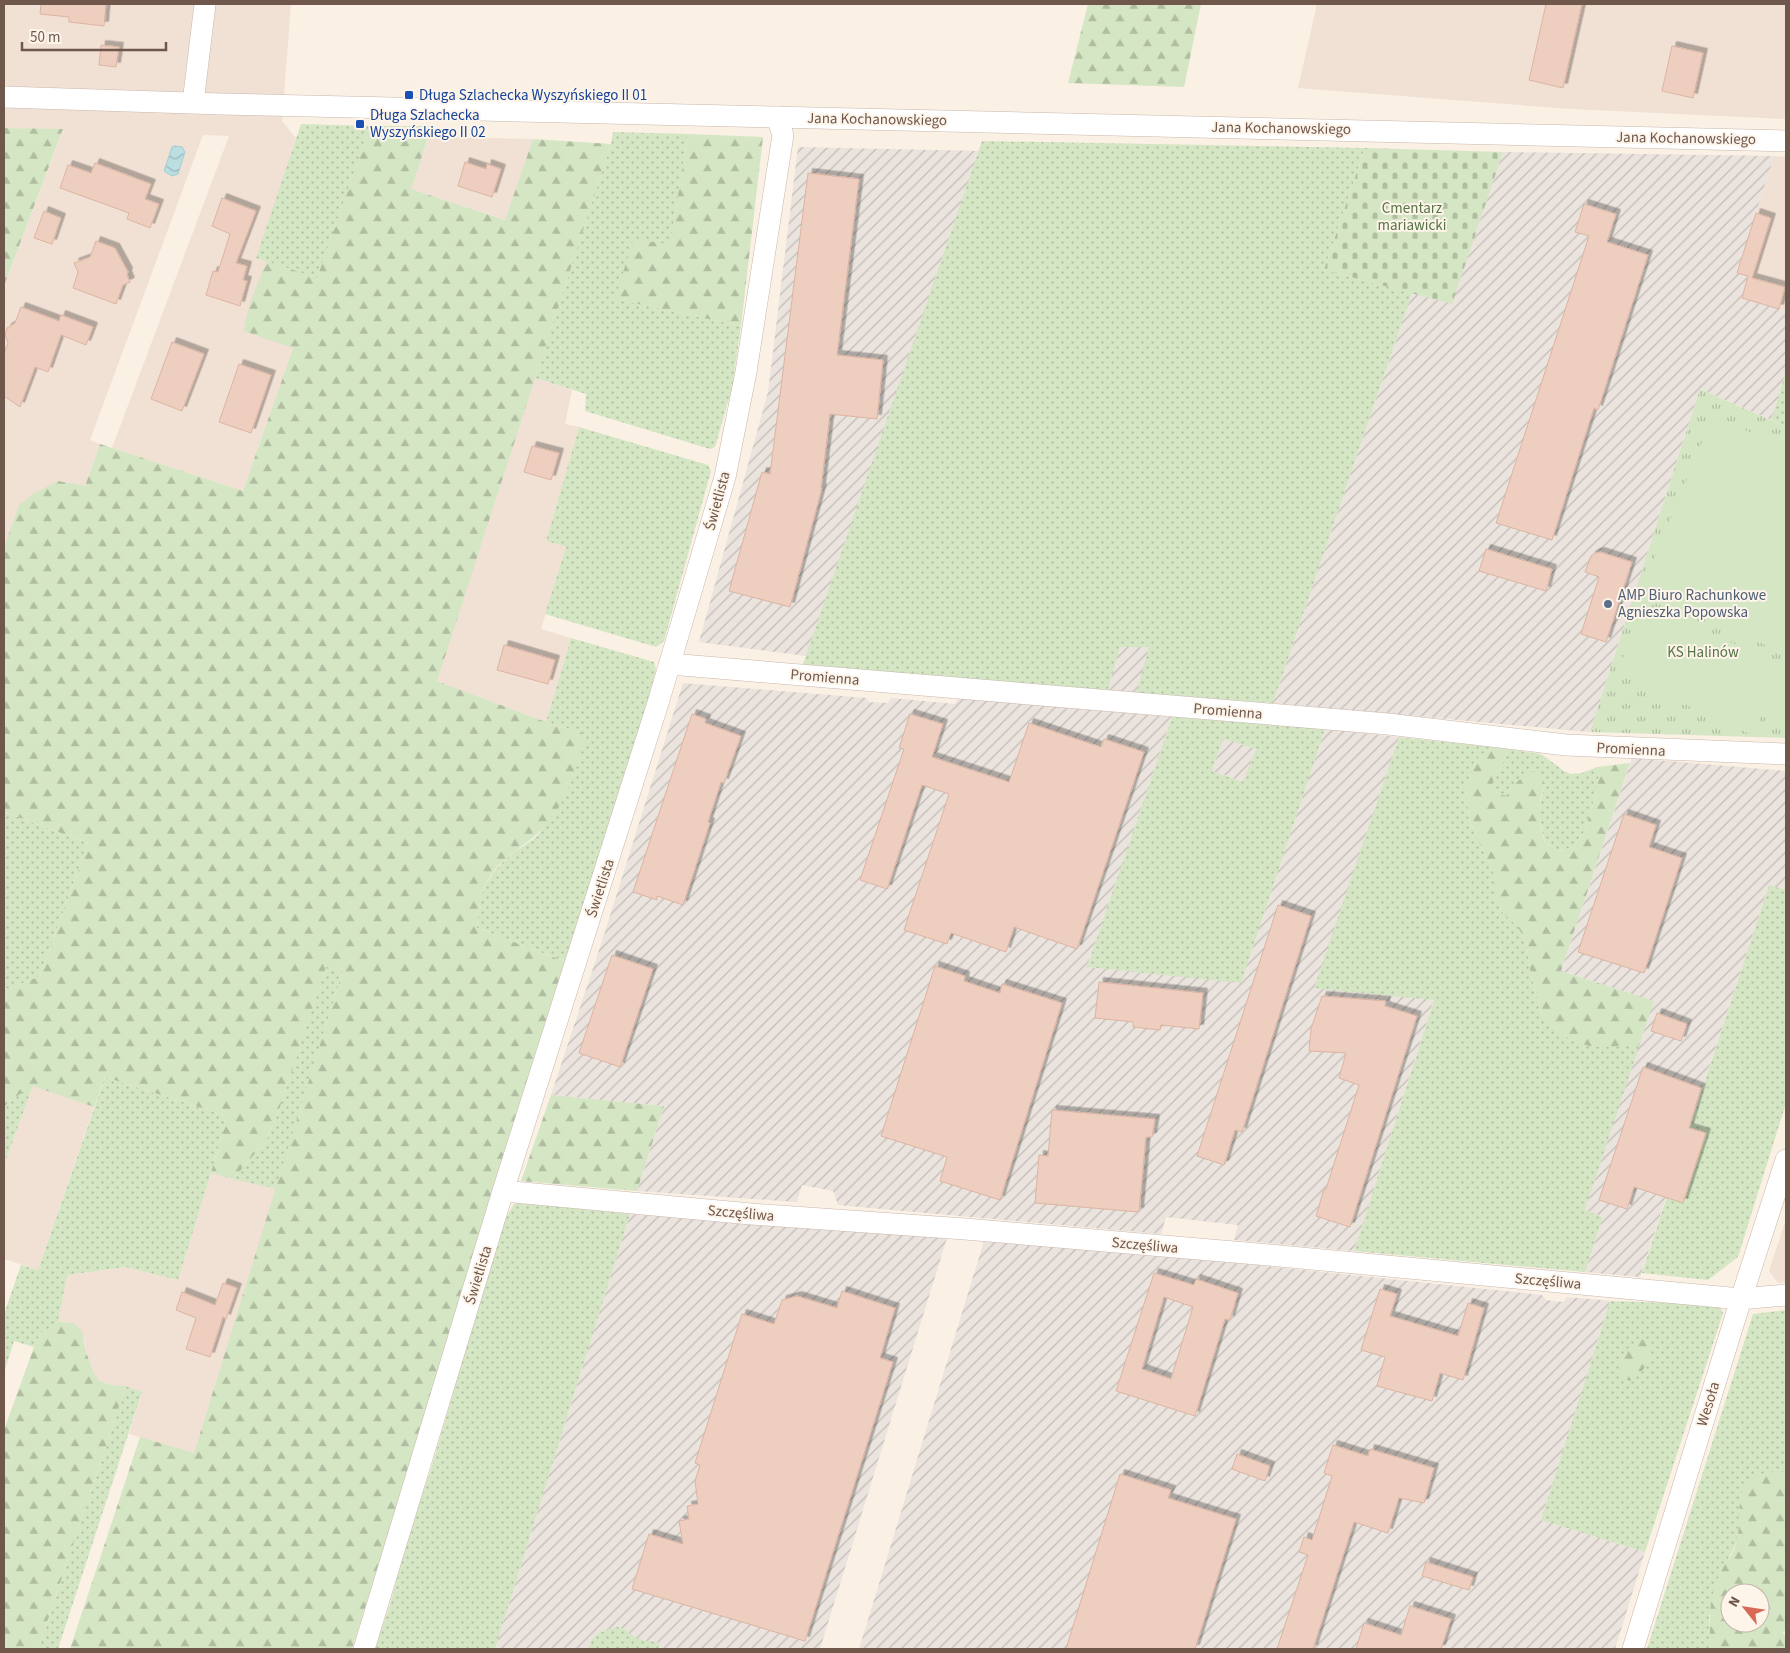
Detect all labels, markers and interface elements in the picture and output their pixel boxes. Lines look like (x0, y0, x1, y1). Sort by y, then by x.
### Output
scale bar (22, 20, 166, 52)
text: 50 m (30, 27, 60, 48)
place label: Długa Szlachecka Wyszyńskiego II 01 (419, 85, 647, 106)
marker: Długa Szlachecka Wyszyńskiego II 01 (403, 89, 415, 101)
place label: Długa Szlachecka Wyszyńskiego II 02 (370, 105, 486, 143)
street label: Jana Kochanowskiego (807, 108, 947, 131)
street label: Jana Kochanowskiego (1211, 117, 1351, 140)
marker: Długa Szlachecka Wyszyńskiego II 02 (354, 118, 366, 130)
street label: Jana Kochanowskiego (1616, 127, 1756, 150)
park label: Cmentarz mariawicki (1378, 198, 1446, 236)
street label: Świetlista (699, 469, 735, 533)
place label: AMP Biuro Rachunkowe Agnieszka Popowska (1618, 585, 1766, 623)
marker: AMP Biuro Rachunkowe Agnieszka Popowska (1602, 598, 1614, 610)
park label: KS Halinów (1667, 642, 1739, 663)
street label: Promienna (790, 664, 860, 691)
street label: Promienna (1193, 698, 1263, 725)
street label: Promienna (1596, 737, 1666, 762)
street label: Świetlista (581, 856, 620, 920)
street label: Szczęśliwa (707, 1200, 775, 1227)
street label: Szczęśliwa (1111, 1232, 1179, 1259)
street label: Świetlista (460, 1243, 497, 1307)
street label: Szczęśliwa (1514, 1268, 1582, 1295)
street label: Wesoła (1692, 1379, 1725, 1429)
north arrow (1720, 1583, 1770, 1633)
text: N (1724, 1593, 1746, 1611)

